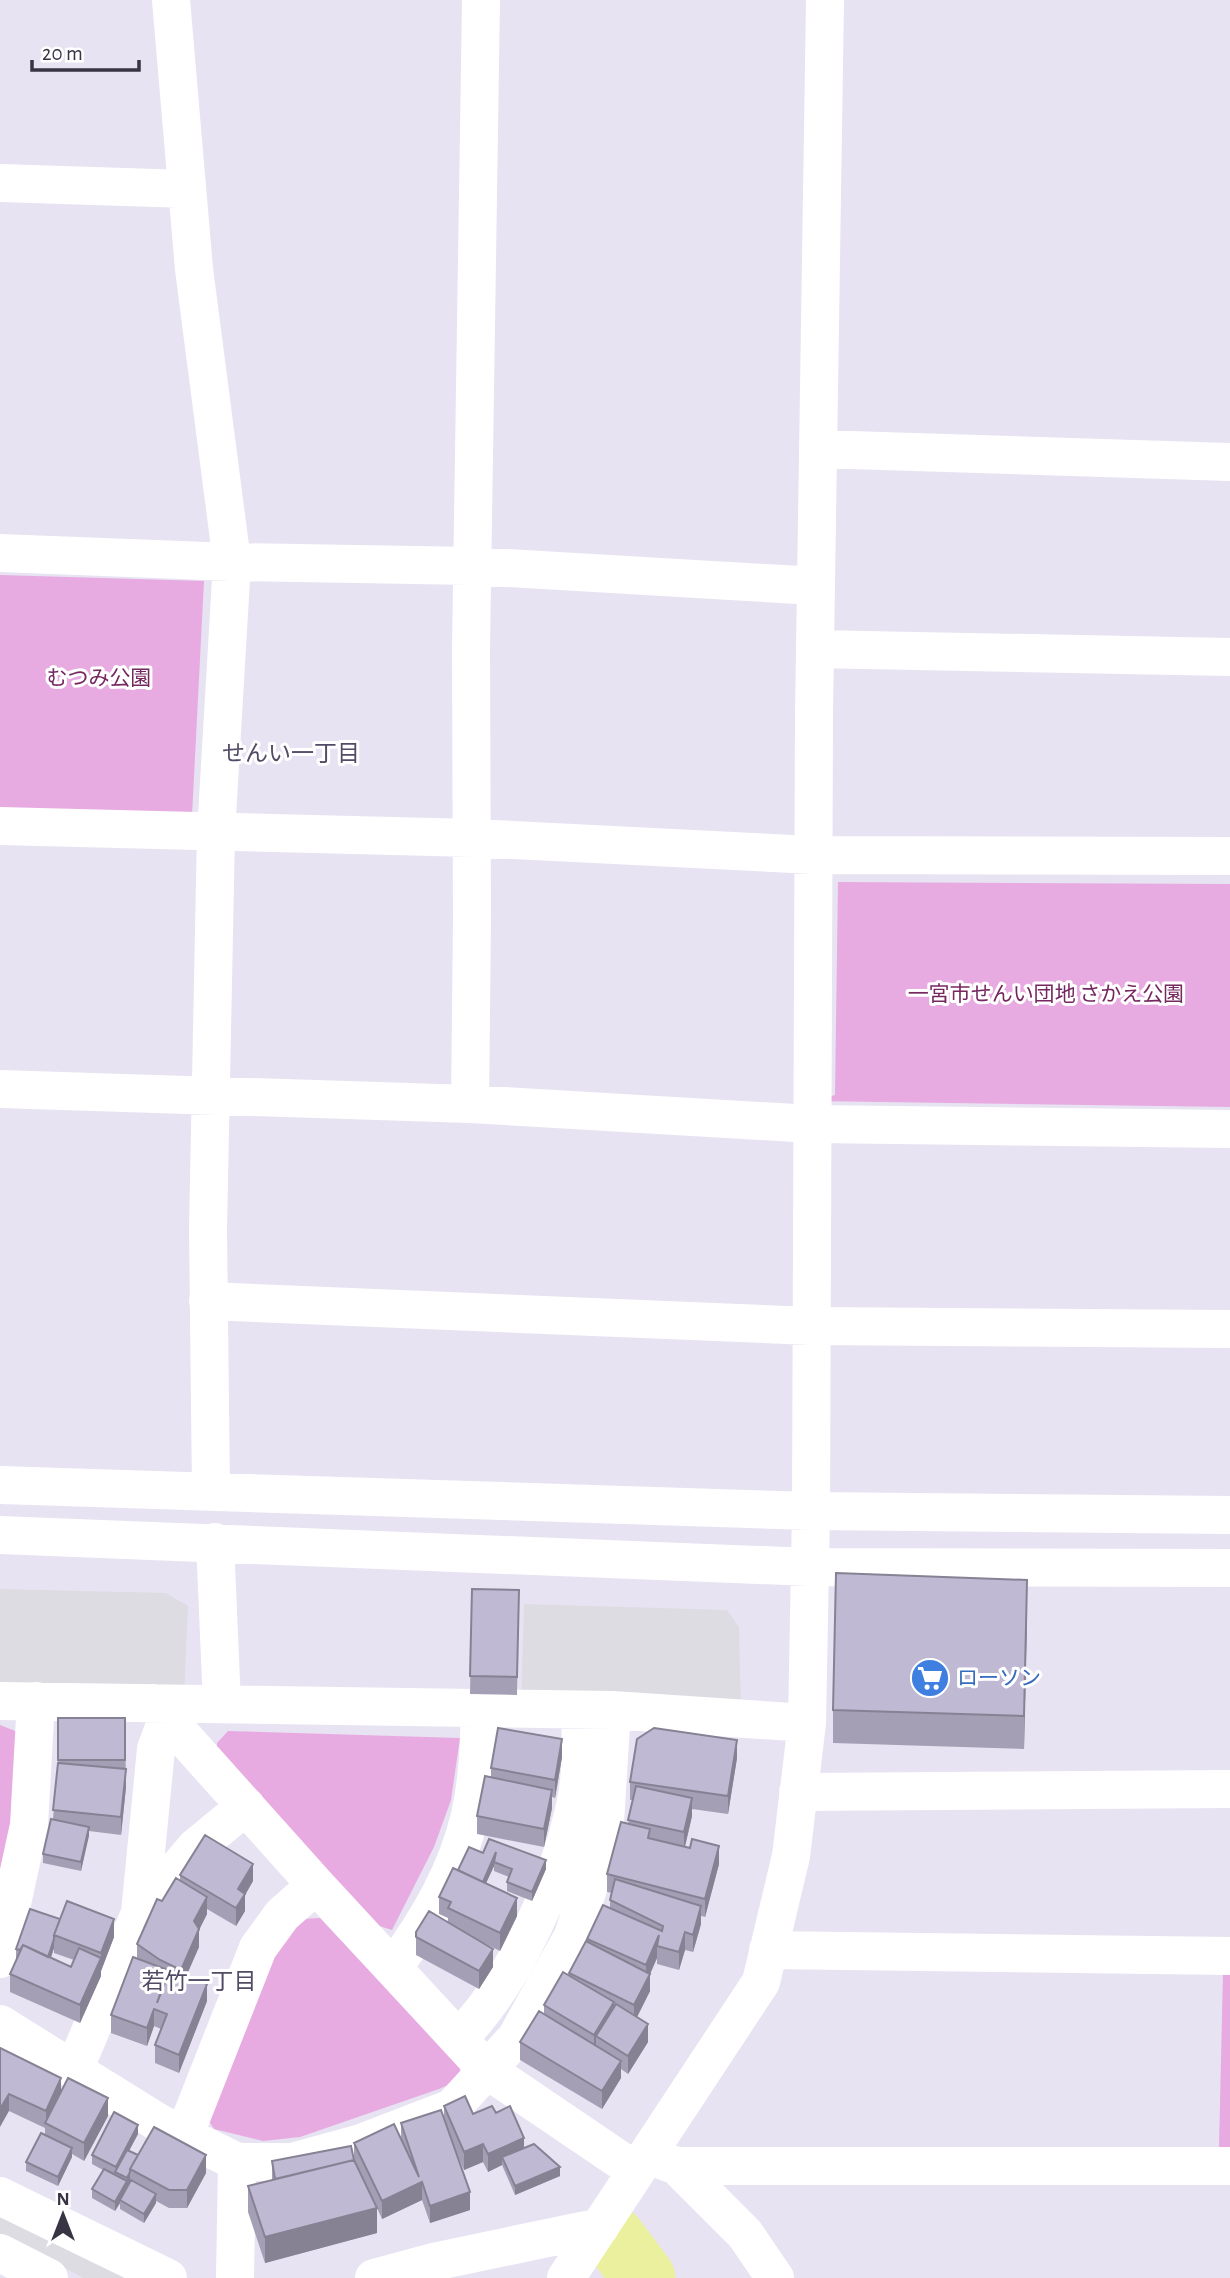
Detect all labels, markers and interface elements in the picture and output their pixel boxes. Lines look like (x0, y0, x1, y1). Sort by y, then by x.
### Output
scale bar (32, 28, 138, 72)
text: 20 m (42, 43, 83, 64)
park label: むつみ公園 (47, 668, 152, 689)
district label: せんい一丁目 (222, 743, 360, 766)
park label: 一宮市せんい団地 さかえ公園 (908, 983, 1184, 1005)
supermarket icon: ローソン (909, 1657, 951, 1699)
place label: ローソン (957, 1668, 1041, 1689)
district label: 若竹一丁目 (142, 1969, 257, 1994)
north arrow (28, 2180, 98, 2250)
text: N (56, 2190, 70, 2209)

